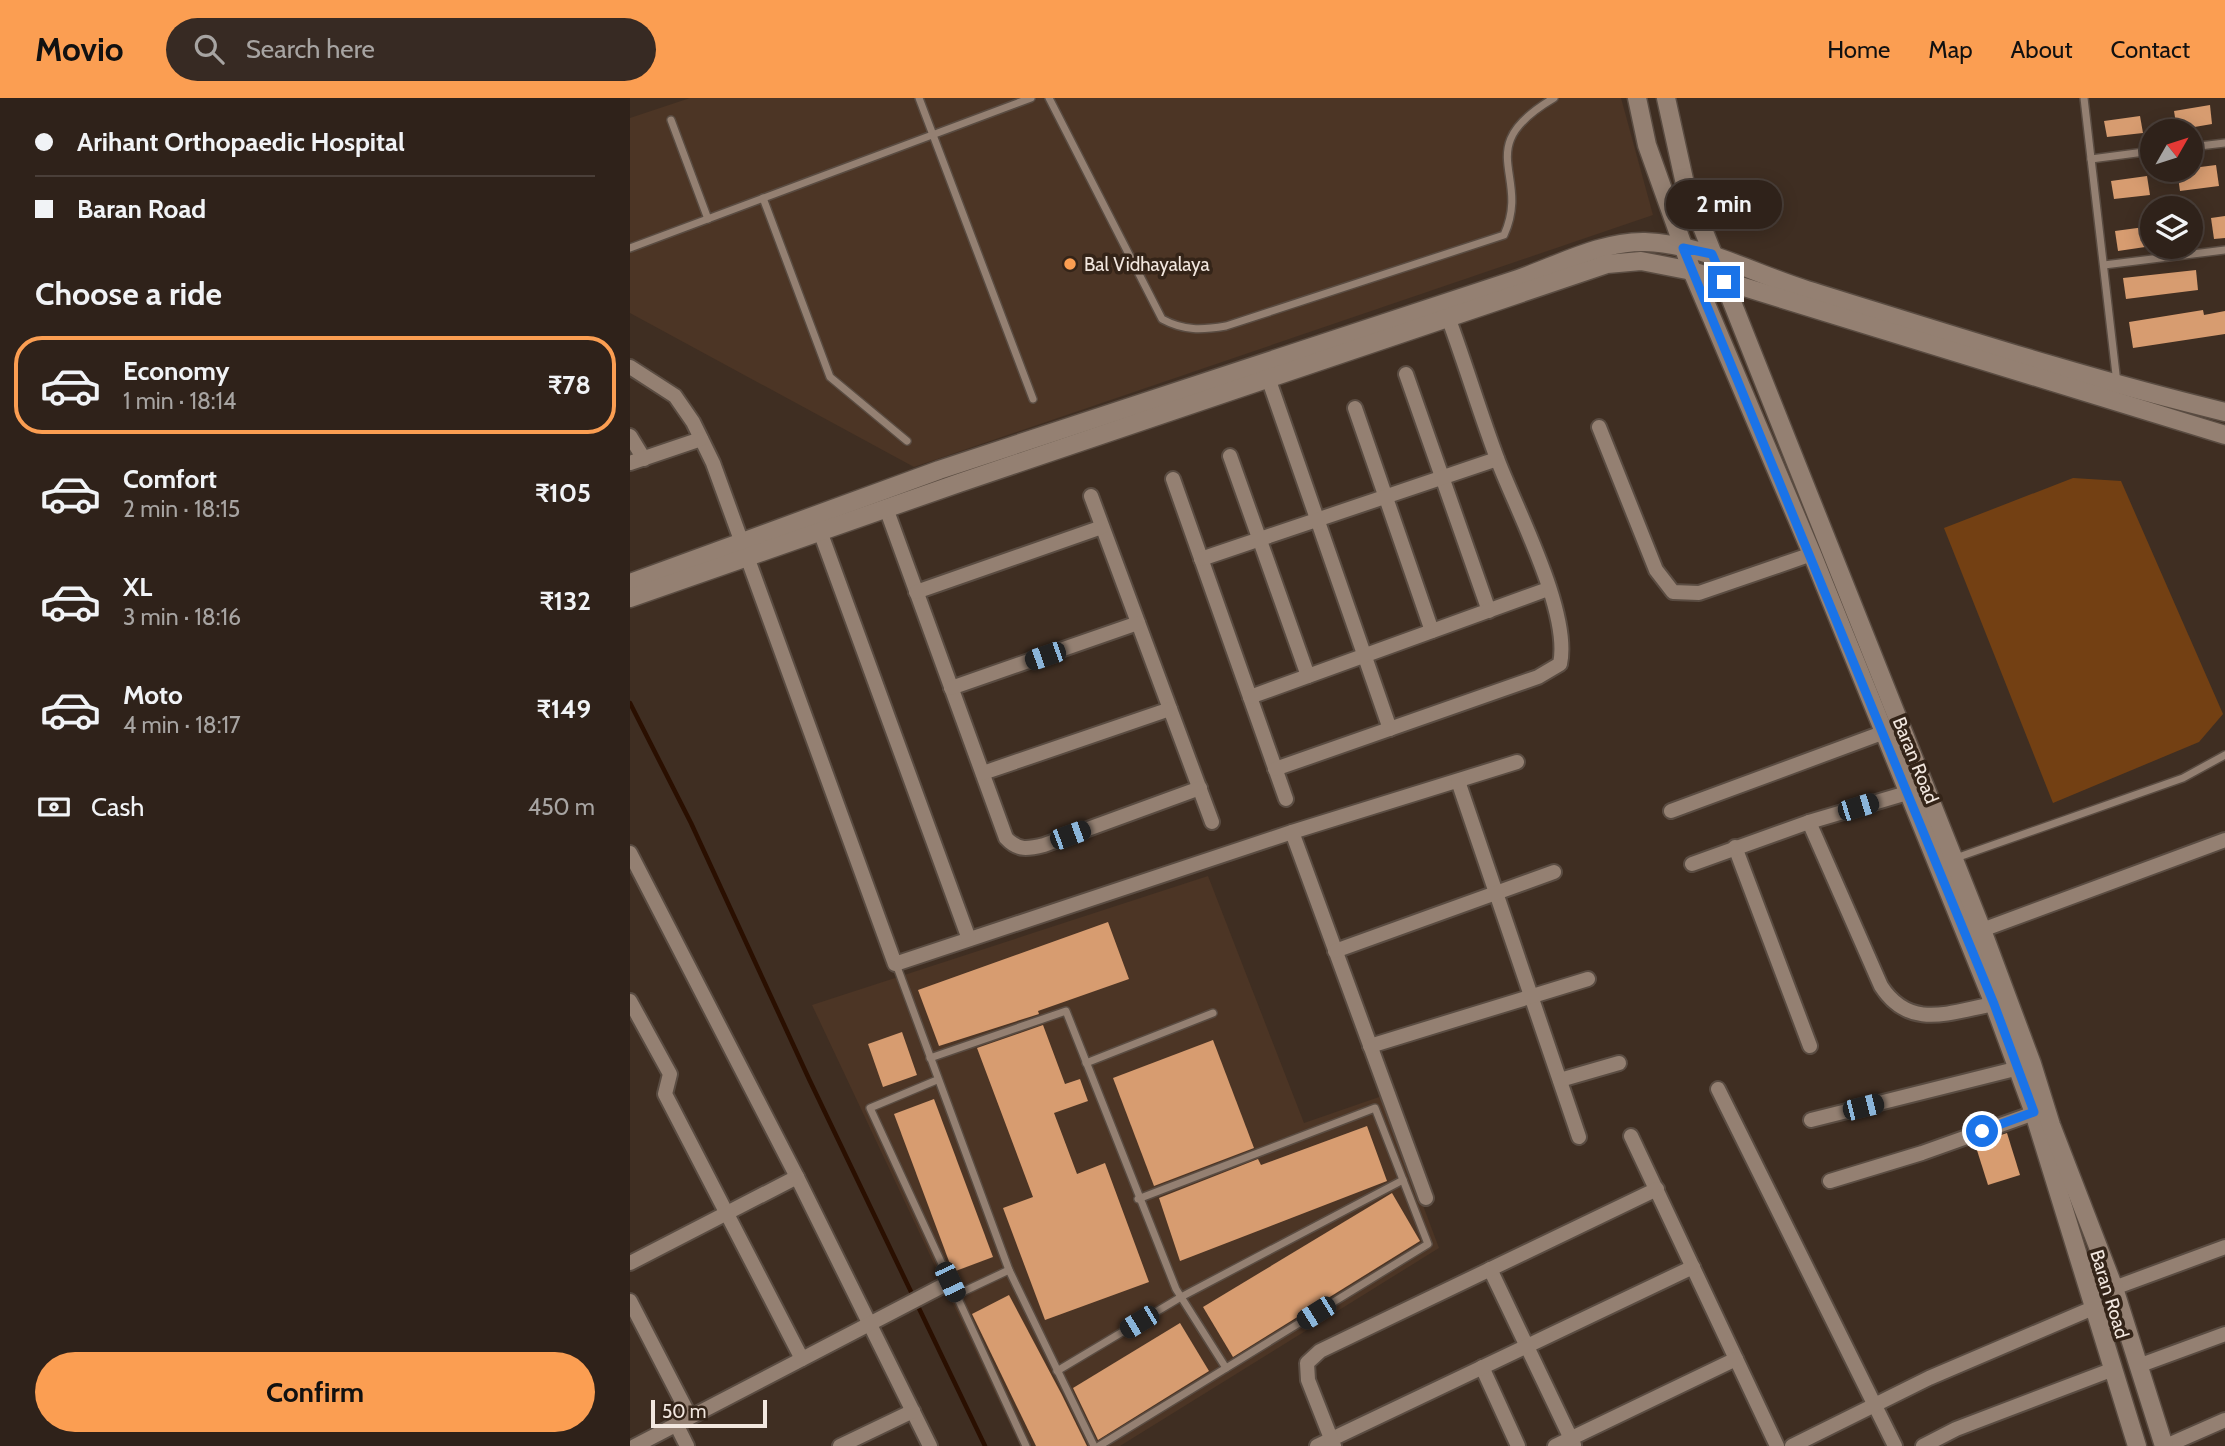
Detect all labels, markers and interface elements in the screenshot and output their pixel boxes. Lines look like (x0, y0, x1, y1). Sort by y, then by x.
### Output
search box (166, 18, 656, 81)
text: Movio (35, 29, 124, 69)
icon: search (190, 30, 228, 68)
text: Search here (246, 33, 375, 65)
text: Home (1827, 35, 1890, 64)
text: Map (1928, 35, 1973, 64)
text: About (2011, 35, 2073, 64)
text: Contact (2111, 35, 2190, 64)
north arrow (2140, 119, 2203, 182)
map controls (2140, 119, 2203, 259)
text: Arihant Orthopaedic Hospital (77, 126, 405, 158)
callout: 2 min (1666, 180, 1782, 230)
text: 2 min (1696, 190, 1752, 218)
text: Baran Road (77, 193, 206, 225)
button: layers (2140, 196, 2203, 259)
place label: Bal Vidhayalaya (1084, 253, 1210, 276)
marker: Bal Vidhayalaya (1062, 256, 1078, 272)
route end (1708, 266, 1740, 298)
text: Choose a ride (35, 274, 222, 313)
icon: car (39, 354, 102, 417)
text: Economy (123, 355, 229, 387)
text: ₹78 (548, 369, 591, 401)
text: 1 min · 18:14 (123, 387, 236, 415)
icon: car (39, 462, 102, 525)
text: Comfort (123, 463, 217, 495)
text: ₹105 (535, 477, 591, 509)
text: 2 min · 18:15 (123, 495, 240, 523)
icon: car (39, 570, 102, 633)
text: XL (123, 571, 152, 603)
text: ₹132 (539, 585, 591, 617)
text: 3 min · 18:16 (123, 603, 241, 631)
car (1022, 639, 1069, 673)
icon: car (39, 678, 102, 741)
text: Moto (123, 679, 183, 711)
text: ₹149 (536, 693, 591, 725)
text: 4 min · 18:17 (123, 711, 240, 739)
street label: Baran Road (1888, 713, 1943, 807)
icon: cash (35, 788, 73, 826)
text: Cash (91, 791, 144, 823)
car (1835, 791, 1882, 823)
text: 450 m (528, 793, 595, 821)
car (1047, 818, 1094, 852)
car (1841, 1092, 1886, 1122)
route start (1966, 1115, 1998, 1147)
street label: Baran Road (2085, 1247, 2134, 1341)
car (932, 1259, 969, 1305)
car (1293, 1293, 1340, 1333)
car (1116, 1302, 1163, 1342)
button: Confirm (35, 1352, 595, 1432)
scale bar (651, 1397, 766, 1429)
text: 50 m (662, 1400, 706, 1423)

